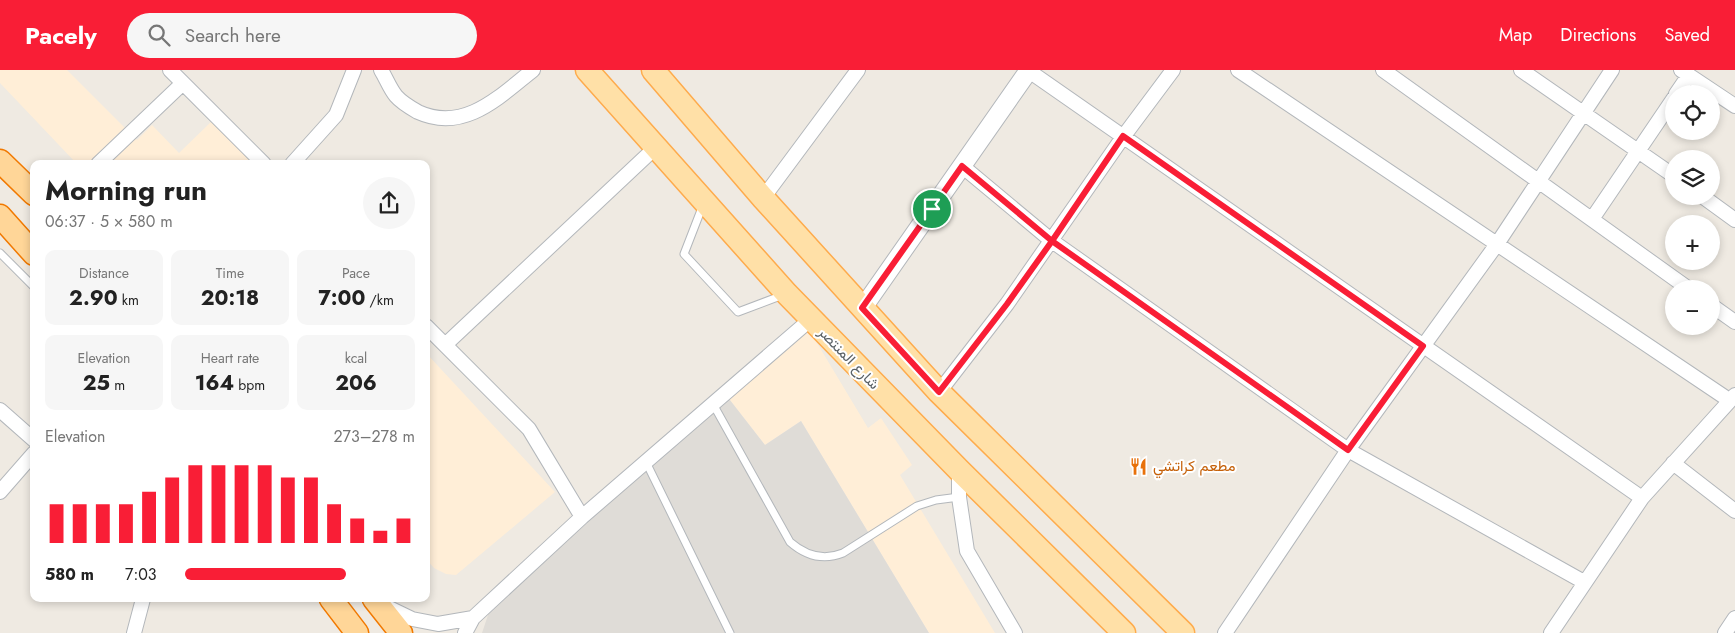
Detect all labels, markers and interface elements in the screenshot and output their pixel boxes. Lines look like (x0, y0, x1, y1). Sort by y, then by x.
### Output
search box (127, 13, 477, 58)
text: Pacely (25, 18, 97, 53)
icon: search (145, 21, 173, 49)
text: Search here (185, 22, 281, 49)
text: Map (1499, 22, 1532, 48)
text: Directions (1560, 22, 1636, 48)
text: Saved (1664, 22, 1710, 48)
map controls (1665, 85, 1720, 335)
button: locate (1665, 85, 1720, 140)
button: layers (1665, 150, 1720, 205)
text: Morning run (45, 170, 207, 211)
button: share (363, 177, 415, 229)
pin (911, 188, 953, 230)
icon: arrive (918, 195, 946, 223)
text: 06:37 · 5 × 580 m (45, 210, 173, 233)
button: + (1665, 215, 1720, 270)
text: Distance (79, 263, 129, 283)
text: Time (216, 263, 244, 283)
text: Pace (342, 263, 370, 283)
button: − (1665, 280, 1720, 335)
text: 2.90 (69, 283, 118, 313)
text: 20:18 (201, 283, 259, 313)
text: 7:00 (318, 283, 365, 313)
text: km (118, 290, 139, 310)
text: /km (365, 290, 394, 310)
street label: شارع المنتصر (813, 321, 885, 395)
text: Elevation (78, 348, 130, 368)
text: Heart rate (201, 348, 259, 368)
text: kcal (345, 348, 367, 368)
text: 25 (83, 368, 110, 398)
text: 164 (195, 368, 234, 398)
text: 206 (335, 368, 377, 398)
text: m (110, 375, 125, 395)
text: bpm (234, 375, 265, 395)
text: Elevation (45, 425, 105, 448)
text: 273–278 m (333, 425, 415, 448)
place label: مطعم كراتشي (1153, 455, 1236, 479)
restaurant icon: مطعم كراتشي (1129, 456, 1149, 476)
text: 580 m (45, 563, 94, 586)
text: 7:03 (125, 563, 157, 586)

